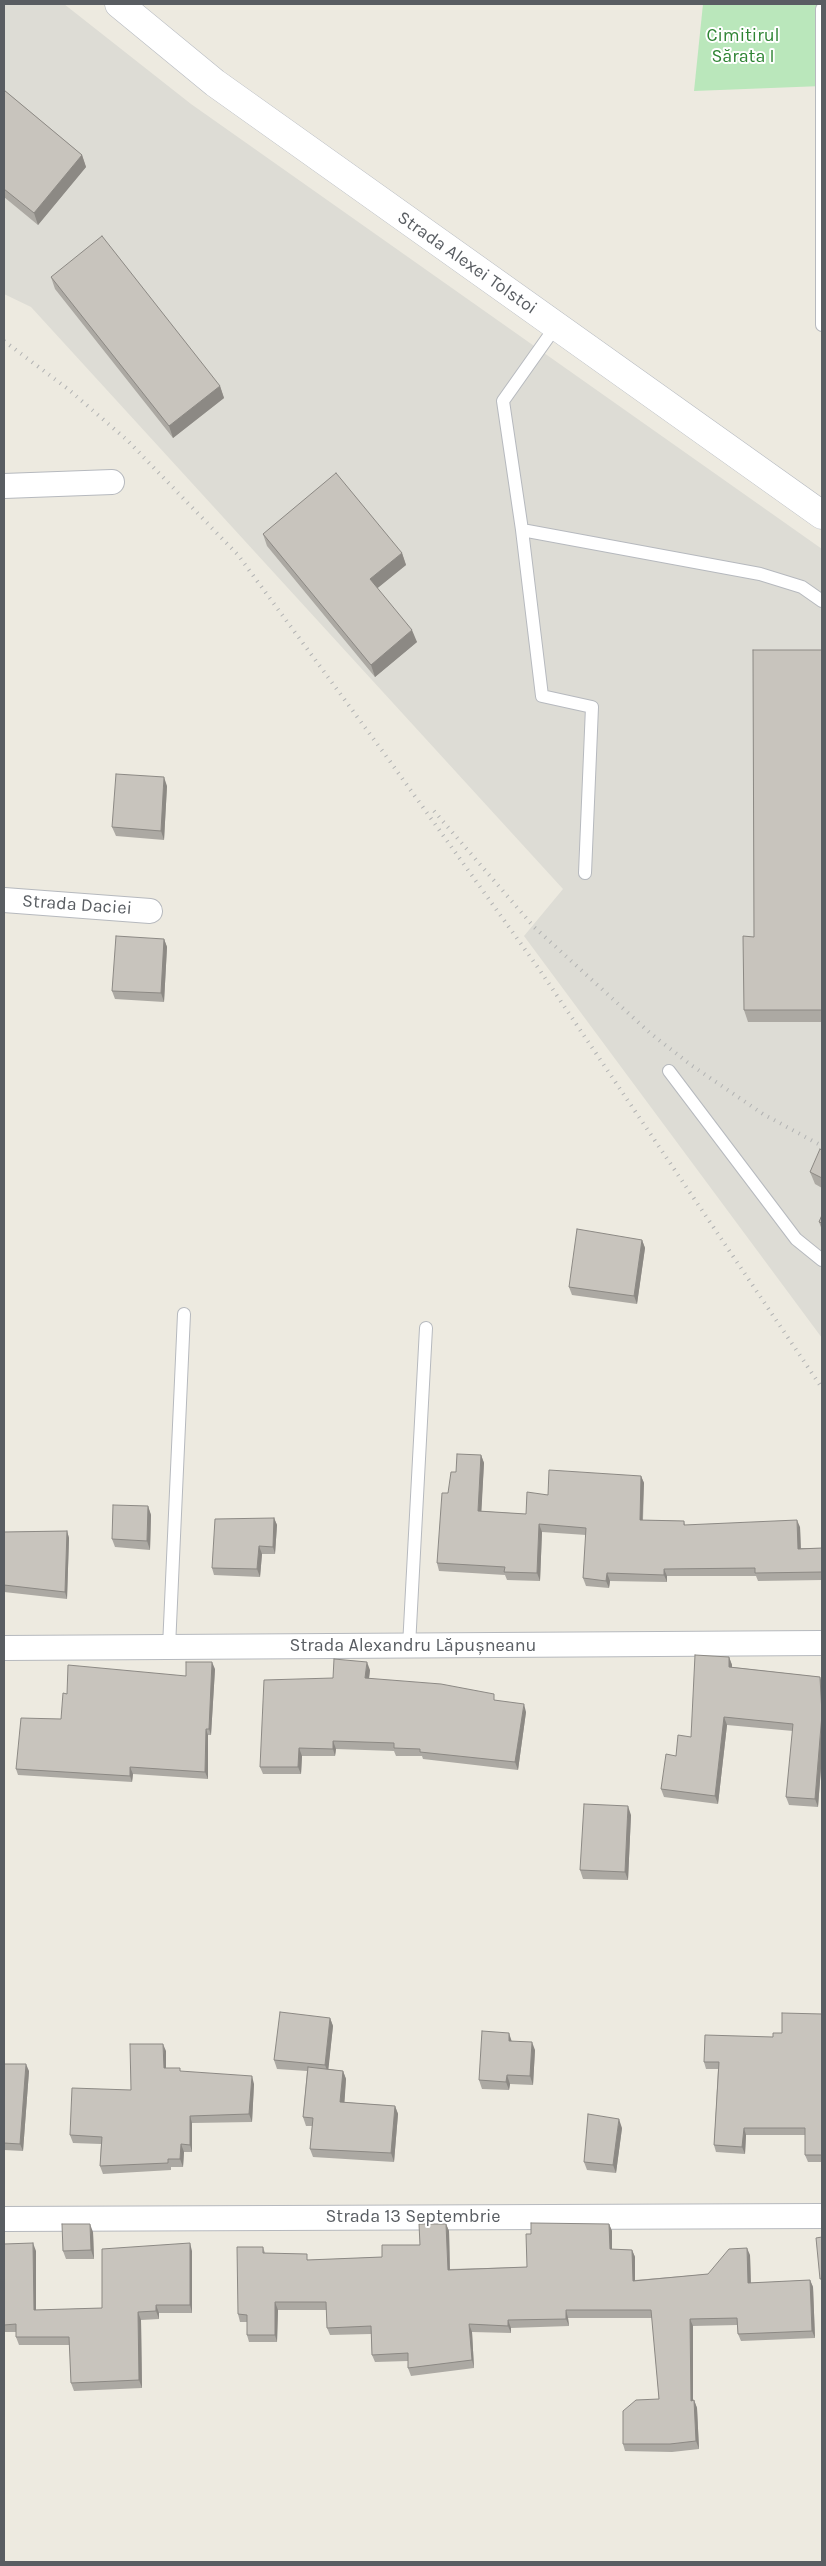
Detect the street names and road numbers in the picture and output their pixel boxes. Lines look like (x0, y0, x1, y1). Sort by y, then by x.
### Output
street label: Strada Alexei Tolstoi (393, 207, 541, 319)
street label: Strada Daciei (21, 890, 133, 920)
street label: Strada Alexandru Lăpușneanu (290, 1635, 536, 1657)
street label: Strada 13 Septembrie (325, 2206, 501, 2228)

